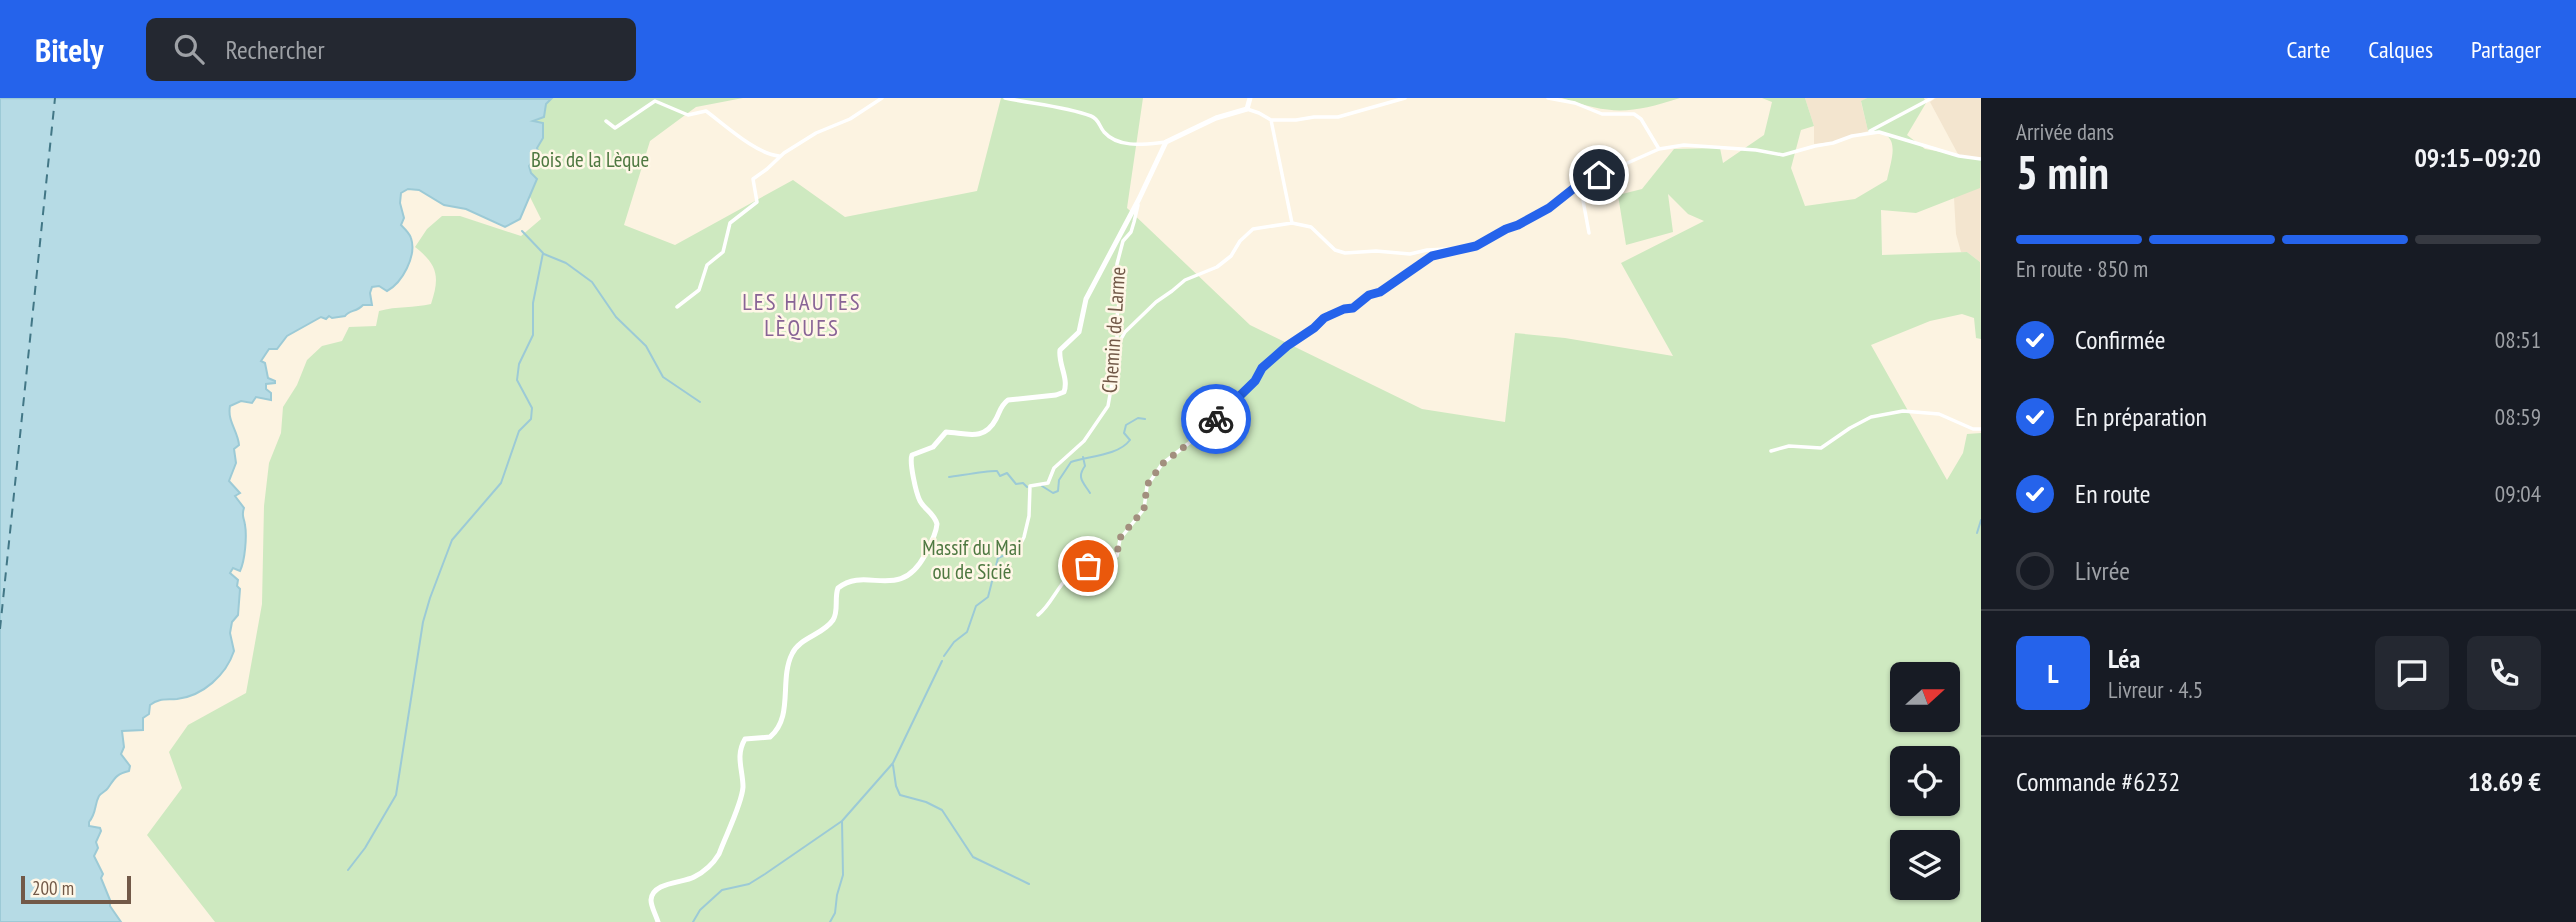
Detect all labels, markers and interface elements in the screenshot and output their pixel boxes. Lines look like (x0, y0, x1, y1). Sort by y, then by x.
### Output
search box (146, 18, 636, 81)
text: Bitely (35, 28, 104, 71)
icon: search (170, 30, 208, 68)
text: Rechercher (226, 33, 325, 66)
text: Carte (2287, 34, 2330, 65)
text: Calques (2368, 34, 2433, 65)
text: Partager (2471, 34, 2541, 65)
text: Arrivée dans (2016, 117, 2114, 146)
text: 09:15–09:20 (2414, 141, 2541, 174)
text: 5 min (2016, 142, 2109, 202)
pin (1569, 145, 1629, 205)
park label: Bois de la Lèque (531, 146, 649, 173)
icon: home (1580, 156, 1618, 194)
text: En route · 850 m (2016, 254, 2148, 283)
street label: Chemin de Larme (1096, 266, 1131, 394)
district label: LES HAUTES LÈQUES (742, 287, 862, 342)
icon: check (2016, 321, 2054, 359)
text: Confirmée (2075, 323, 2166, 356)
text: 08:51 (2495, 325, 2541, 354)
courier (1181, 384, 1251, 454)
icon: check (2016, 398, 2054, 436)
icon: bike (1197, 400, 1235, 438)
text: En préparation (2075, 400, 2207, 433)
text: 08:59 (2495, 402, 2541, 431)
icon: check (2016, 475, 2054, 513)
text: En route (2075, 477, 2150, 510)
text: 09:04 (2495, 479, 2541, 508)
park label: Massif du Mai ou de Sicié (922, 534, 1022, 585)
pin (1058, 536, 1118, 596)
icon: bag (1069, 547, 1107, 585)
text: Livrée (2075, 554, 2130, 587)
button: chat (2375, 636, 2449, 710)
button: phone (2467, 636, 2541, 710)
text: Léa (2108, 642, 2140, 675)
text: L (2047, 657, 2059, 690)
north arrow (1890, 662, 1960, 732)
map controls (1890, 662, 1960, 900)
text: Livreur · 4.5 (2108, 675, 2203, 704)
button: locate (1890, 746, 1960, 816)
text: Commande #6232 (2016, 765, 2180, 798)
text: 18.69 € (2468, 765, 2541, 798)
button: layers (1890, 830, 1960, 900)
scale bar (21, 873, 131, 905)
text: 200 m (32, 876, 74, 900)

